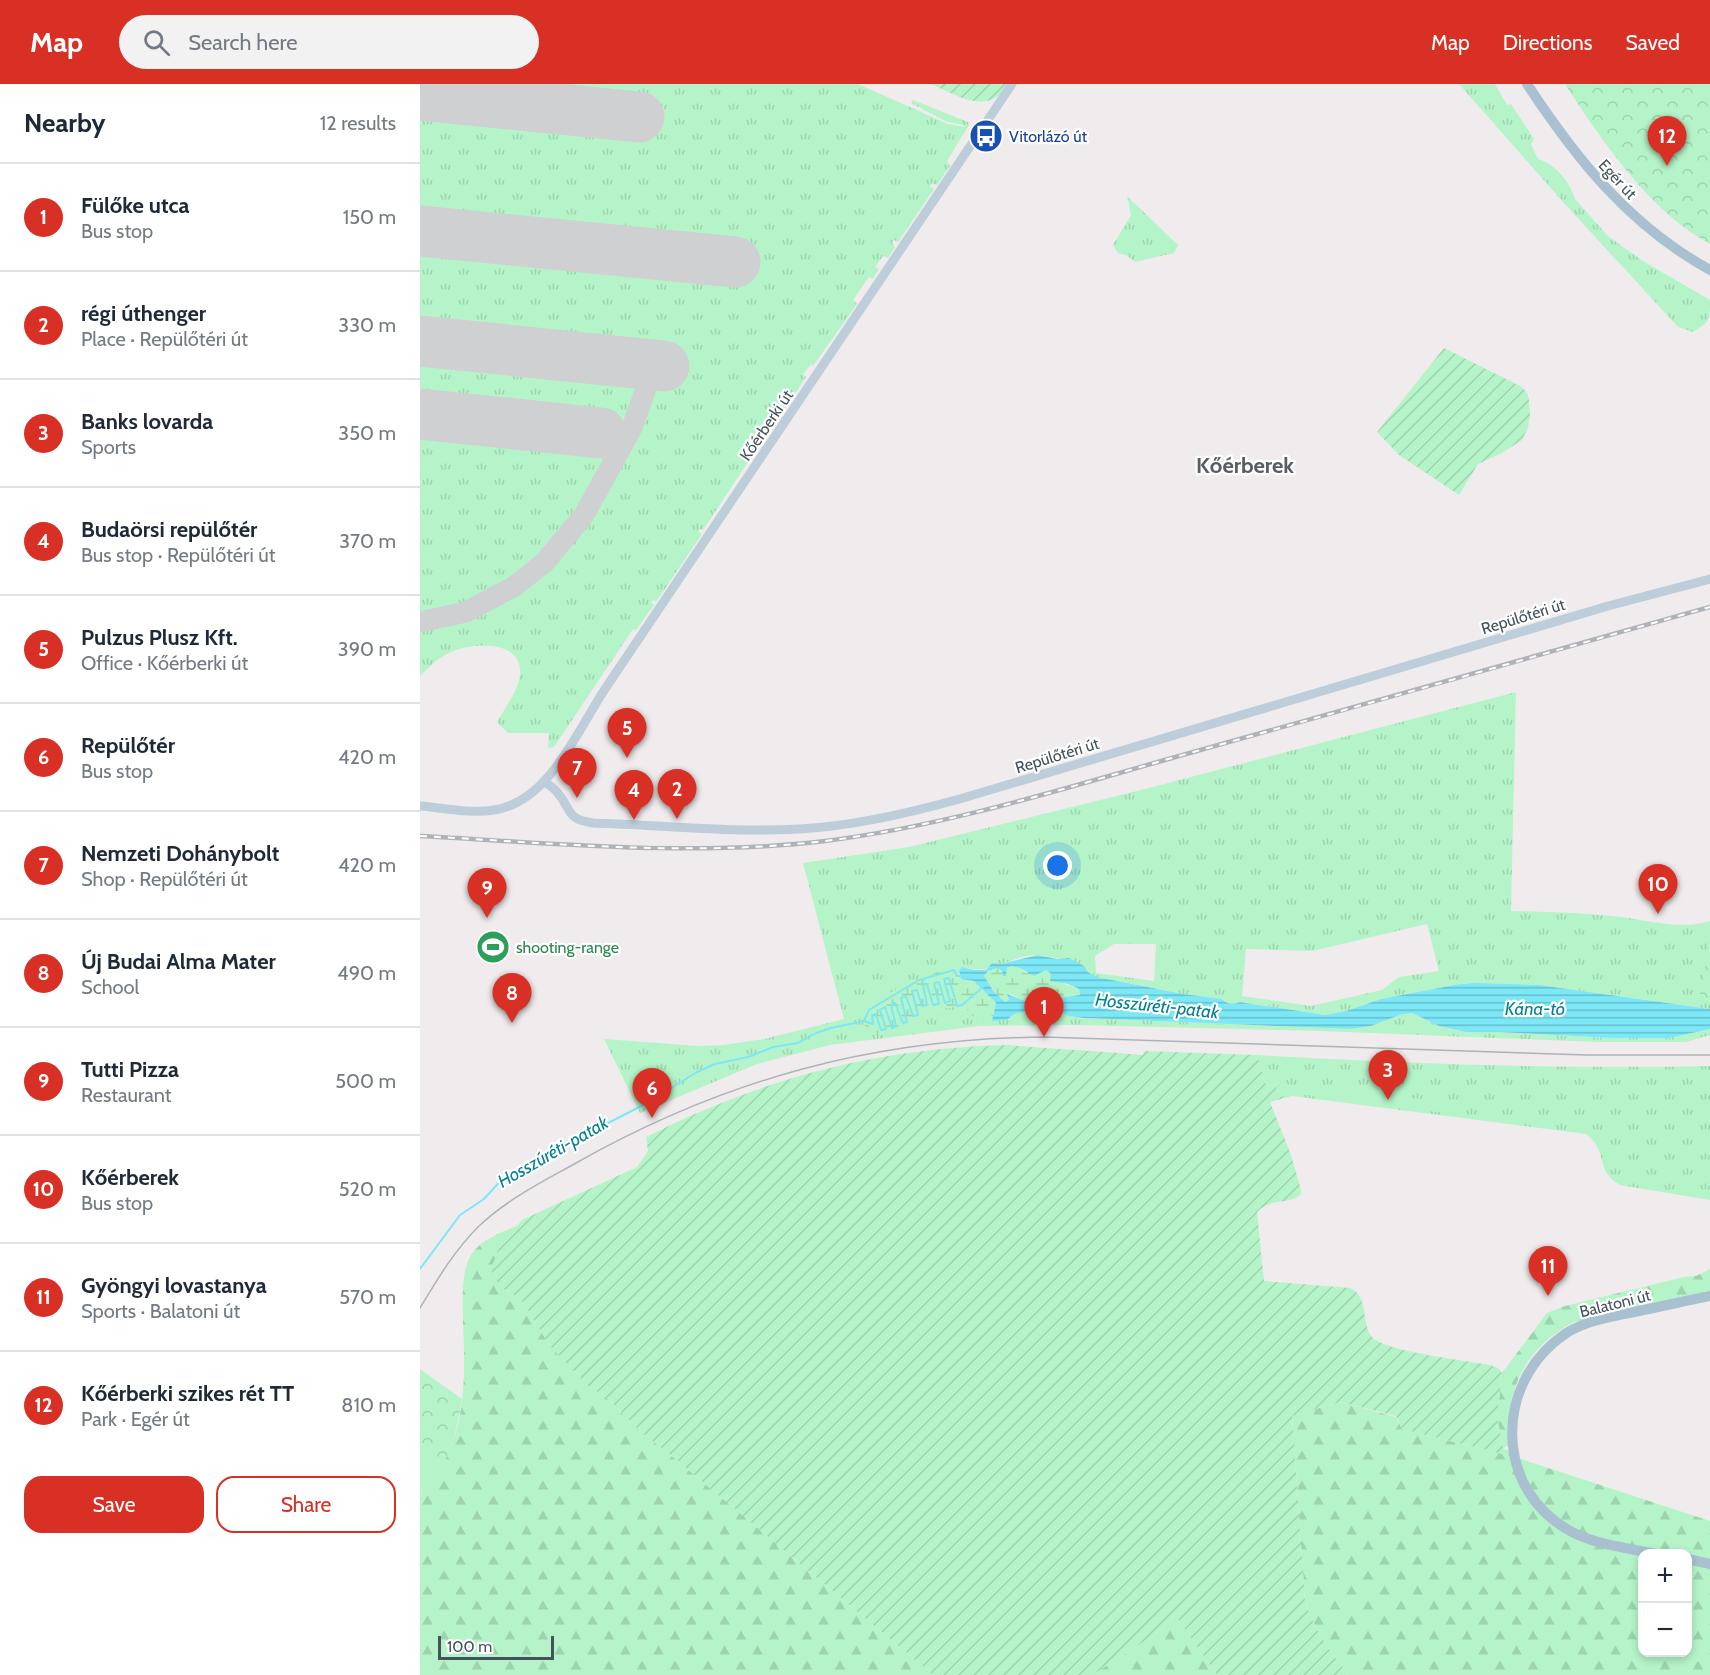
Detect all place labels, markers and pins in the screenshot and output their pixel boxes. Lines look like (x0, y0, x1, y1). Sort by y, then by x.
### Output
pin: 12 (1648, 116, 1686, 166)
bus stop icon: Vitorlázó út (968, 118, 1004, 154)
place label: Vitorlázó út (1009, 127, 1088, 146)
pin: 5 (608, 708, 646, 758)
pin: 7 (558, 748, 596, 798)
pin: 4 (614, 770, 654, 820)
pin: 2 (658, 770, 696, 819)
pin: 10 (1638, 864, 1678, 914)
pin: 9 (468, 868, 506, 918)
sports icon: shooting-range (475, 929, 511, 965)
place label: shooting-range (516, 938, 619, 957)
pin: 8 (492, 974, 532, 1023)
pin: 1 (1024, 988, 1064, 1037)
pin: 3 (1368, 1050, 1408, 1100)
pin: 6 (632, 1068, 672, 1118)
pin: 11 (1528, 1246, 1568, 1296)

